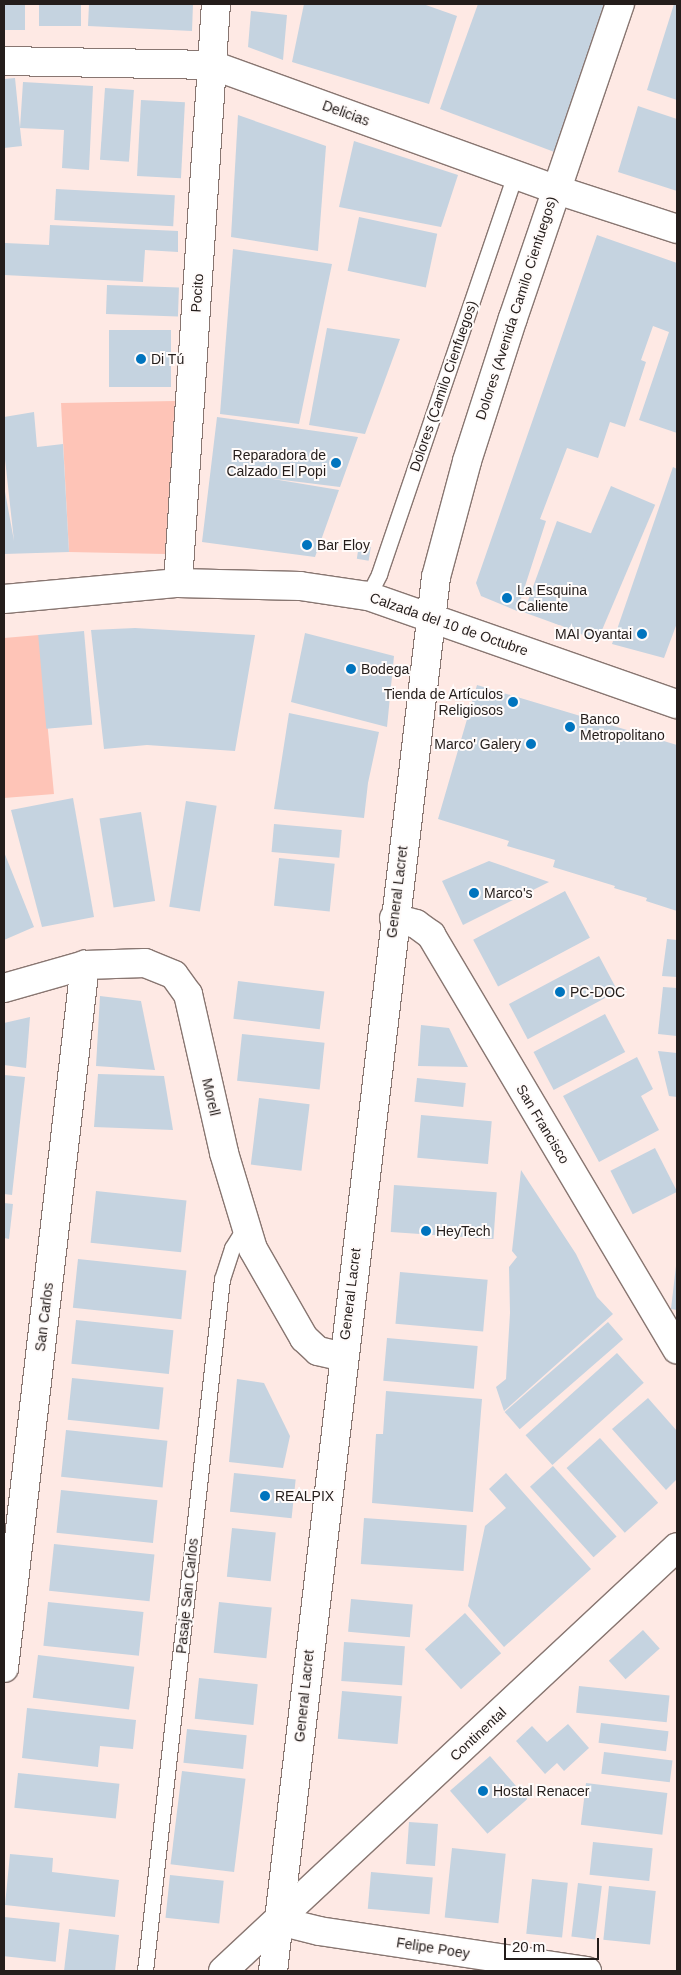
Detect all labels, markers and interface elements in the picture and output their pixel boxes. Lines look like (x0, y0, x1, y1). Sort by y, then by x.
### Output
street label: Delicias (320, 97, 372, 129)
street label: Dolores (Avenida Camilo Cienfuegos) (472, 194, 560, 422)
street label: Pocito (187, 273, 207, 313)
street label: Dolores (Camilo Cienfuegos) (406, 298, 480, 474)
place label: Di Tú (151, 351, 184, 367)
marker: Di Tú (135, 353, 147, 365)
place label: Reparadora de Calzado El Popi (226, 447, 326, 480)
marker: Reparadora de Calzado El Popi (330, 457, 342, 469)
place label: Bar Eloy (317, 537, 370, 553)
marker: Bar Eloy (301, 539, 313, 551)
place label: La Esquina Caliente (517, 582, 587, 614)
street label: Calzada del 10 de Octubre (368, 589, 530, 659)
marker: La Esquina Caliente (501, 592, 513, 604)
place label: MAI Oyantai (555, 626, 632, 642)
marker: MAI Oyantai (636, 628, 648, 640)
place label: Bodega (361, 661, 409, 677)
marker: Bodega (345, 663, 357, 675)
place label: Tienda de Artículos Religiosos (383, 686, 503, 719)
marker: Tienda de Artículos Religiosos (507, 696, 519, 708)
place label: Banco Metropolitano (580, 711, 665, 744)
marker: Banco Metropolitano (564, 721, 576, 733)
place label: Marco' Galery (434, 736, 521, 752)
marker: Marco' Galery (525, 738, 537, 750)
street label: General Lacret (383, 845, 411, 939)
place label: Marco's (484, 885, 533, 901)
marker: Marco's (468, 887, 480, 899)
place label: PC-DOC (570, 984, 625, 1000)
marker: PC-DOC (554, 986, 566, 998)
street label: Morell (199, 1077, 223, 1117)
street label: San Francisco (513, 1081, 573, 1167)
place label: HeyTech (436, 1223, 490, 1239)
marker: HeyTech (420, 1225, 432, 1237)
street label: General Lacret (336, 1247, 364, 1341)
street label: San Carlos (31, 1282, 57, 1352)
place label: REALPIX (275, 1488, 334, 1504)
marker: REALPIX (259, 1490, 271, 1502)
street label: Pasaje San Carlos (173, 1537, 201, 1655)
street label: General Lacret (291, 1649, 317, 1743)
street label: Continental (446, 1704, 510, 1764)
place label: Hostal Renacer (493, 1783, 589, 1799)
marker: Hostal Renacer (477, 1785, 489, 1797)
scale bar (506, 1928, 601, 1960)
street label: Felipe Poey (395, 1934, 471, 1962)
text: 20 m (512, 1938, 545, 1955)

